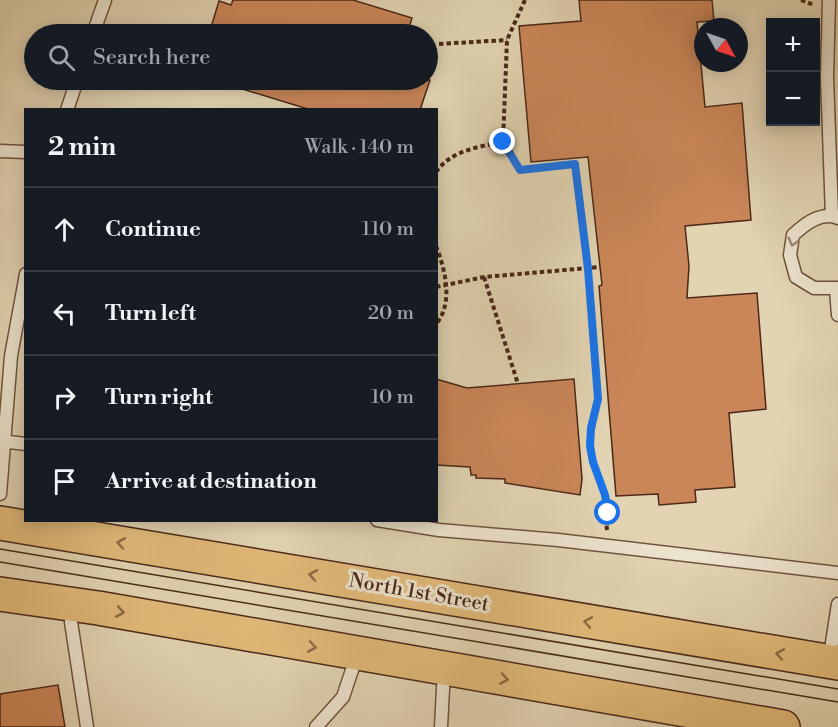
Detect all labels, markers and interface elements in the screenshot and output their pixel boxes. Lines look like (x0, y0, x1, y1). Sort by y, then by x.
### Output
north arrow (694, 18, 748, 72)
map controls (766, 18, 820, 126)
button: + (766, 18, 820, 72)
search box (24, 24, 438, 90)
icon: search (45, 41, 78, 74)
text: Search here (93, 44, 210, 71)
button: − (766, 72, 820, 126)
route end (489, 128, 515, 154)
text: 2 min (48, 131, 116, 163)
text: Walk · 140 m (304, 135, 414, 160)
icon: ahead (48, 213, 81, 246)
text: Continue (105, 216, 201, 243)
text: 110 m (362, 217, 414, 242)
one-way arrow (788, 237, 801, 247)
icon: left (48, 297, 81, 330)
text: Turn left (105, 300, 196, 327)
text: 20 m (368, 301, 414, 326)
icon: right (48, 381, 81, 414)
text: Turn right (105, 384, 213, 411)
text: 10 m (371, 385, 414, 410)
icon: arrive (48, 465, 81, 498)
text: Arrive at destination (105, 468, 317, 495)
route start (594, 499, 620, 525)
one-way arrow (116, 537, 126, 550)
street label: North 1st Street (347, 568, 491, 618)
one-way arrow (308, 570, 317, 582)
one-way arrow (115, 606, 125, 618)
one-way arrow (583, 616, 593, 628)
one-way arrow (307, 640, 317, 652)
one-way arrow (776, 648, 786, 661)
one-way arrow (499, 672, 509, 685)

